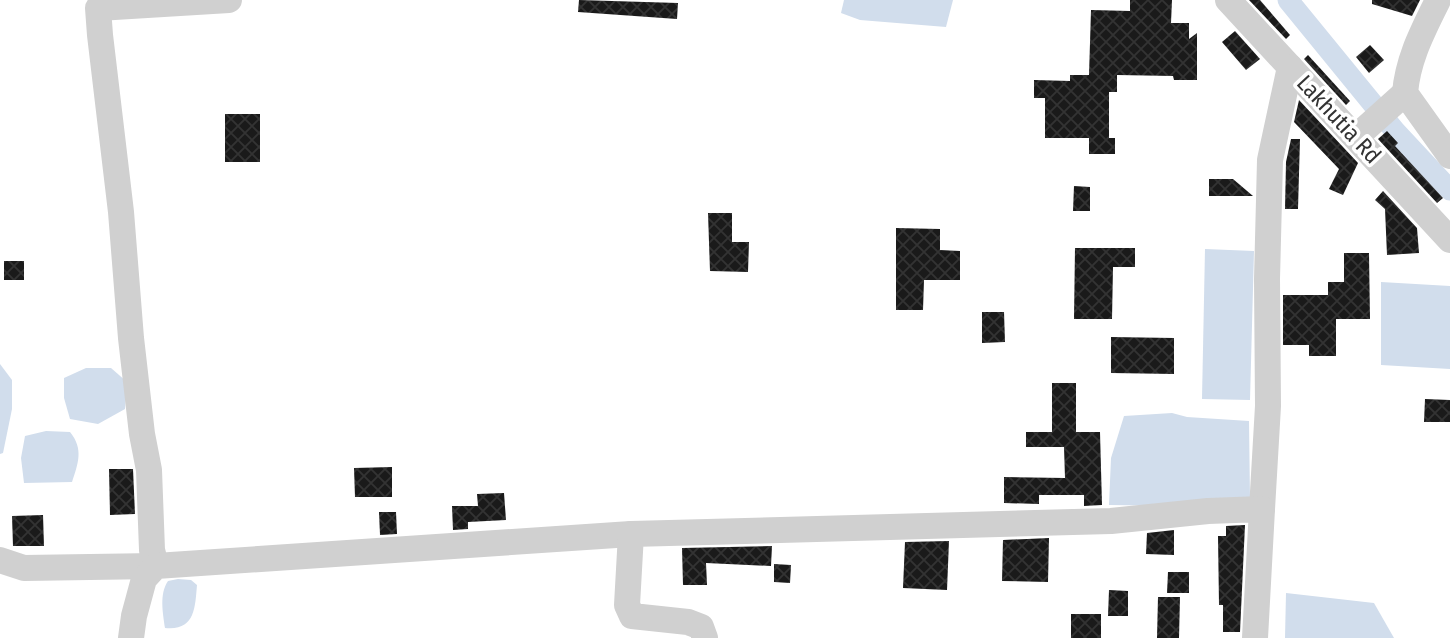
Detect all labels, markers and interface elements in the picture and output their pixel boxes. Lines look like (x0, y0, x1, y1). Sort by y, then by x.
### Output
street label: Lakhutia Rd (1291, 69, 1387, 169)

